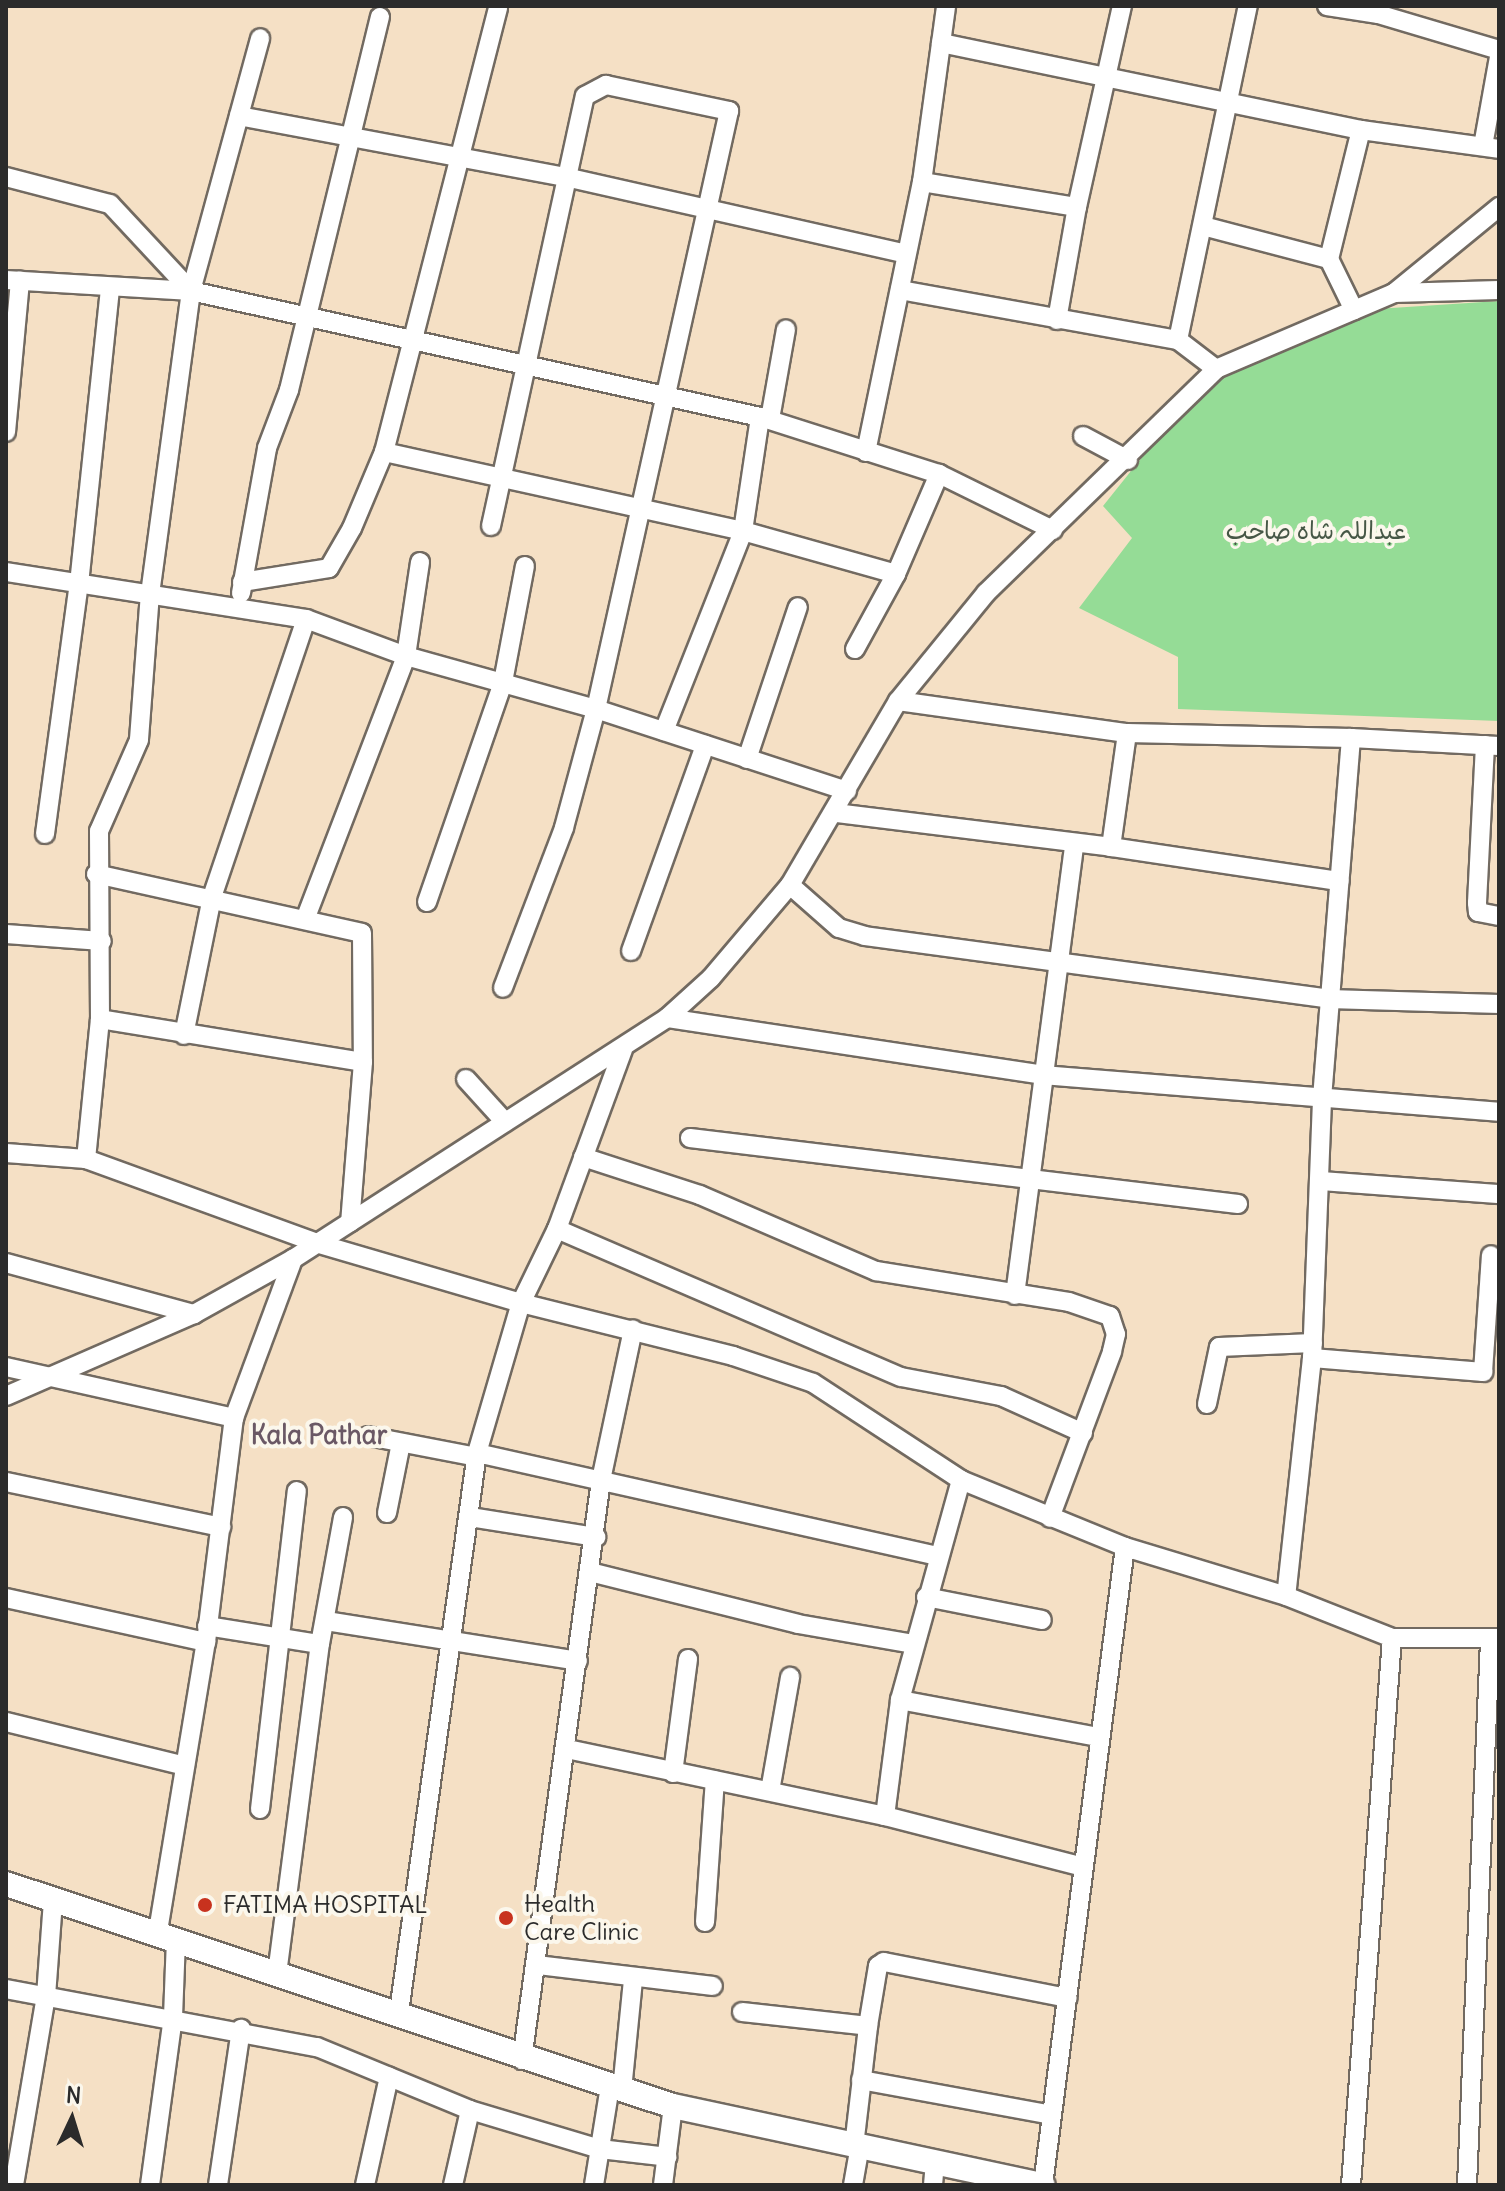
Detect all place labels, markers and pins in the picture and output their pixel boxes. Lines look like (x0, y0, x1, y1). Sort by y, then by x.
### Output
place label: Health Care Clinic (524, 1890, 639, 1946)
place label: FATIMA HOSPITAL (223, 1891, 427, 1919)
marker: FATIMA HOSPITAL (194, 1894, 216, 1916)
marker: Health Care Clinic (495, 1907, 517, 1929)

